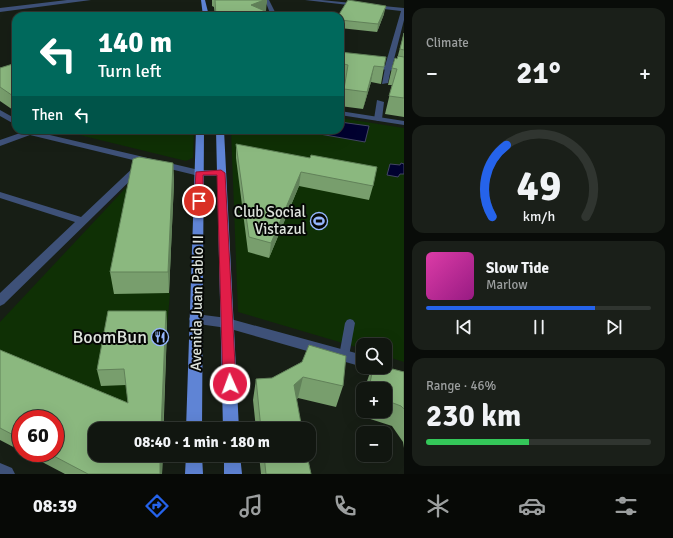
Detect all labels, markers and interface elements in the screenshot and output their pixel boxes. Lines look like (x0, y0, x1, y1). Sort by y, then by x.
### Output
text: 140 m (98, 26, 172, 60)
icon: left (32, 28, 84, 80)
text: Climate (426, 35, 469, 51)
text: 21° (516, 55, 561, 92)
text: Turn left (98, 60, 161, 82)
text: − (426, 60, 438, 87)
text: + (639, 60, 651, 87)
icon: left (71, 104, 93, 126)
text: Then (32, 106, 63, 124)
text: 49 (516, 161, 561, 212)
pin (182, 184, 216, 218)
icon: arrive (188, 190, 210, 212)
place label: Club Social Vistazul (234, 203, 306, 238)
text: km/h (522, 207, 555, 224)
sports icon: Club Social Vistazul (309, 211, 329, 231)
street label: Avenida Juan Pablo II (187, 235, 207, 371)
text: Slow Tide (486, 259, 549, 277)
text: Marlow (486, 277, 528, 293)
icon: previous (453, 316, 475, 338)
icon: pause (528, 316, 550, 338)
icon: next (603, 316, 625, 338)
place label: BoomBun (72, 326, 147, 348)
restaurant icon: BoomBun (150, 327, 170, 347)
map controls (356, 338, 392, 462)
button: search (356, 338, 392, 374)
position arrow (209, 363, 251, 405)
text: Range · 46% (426, 378, 496, 394)
button: + (356, 382, 392, 418)
text: 230 km (426, 398, 521, 435)
speed limit sign: 60 (12, 410, 64, 462)
button: − (356, 426, 392, 462)
text: 08:40 · 1 min · 180 m (134, 433, 270, 451)
icon: directions (143, 492, 171, 520)
icon: music (237, 492, 265, 520)
icon: phone (331, 492, 359, 520)
icon: climate (424, 492, 452, 520)
icon: car (518, 492, 546, 520)
icon: filters (612, 492, 640, 520)
text: 08:39 (33, 495, 77, 517)

